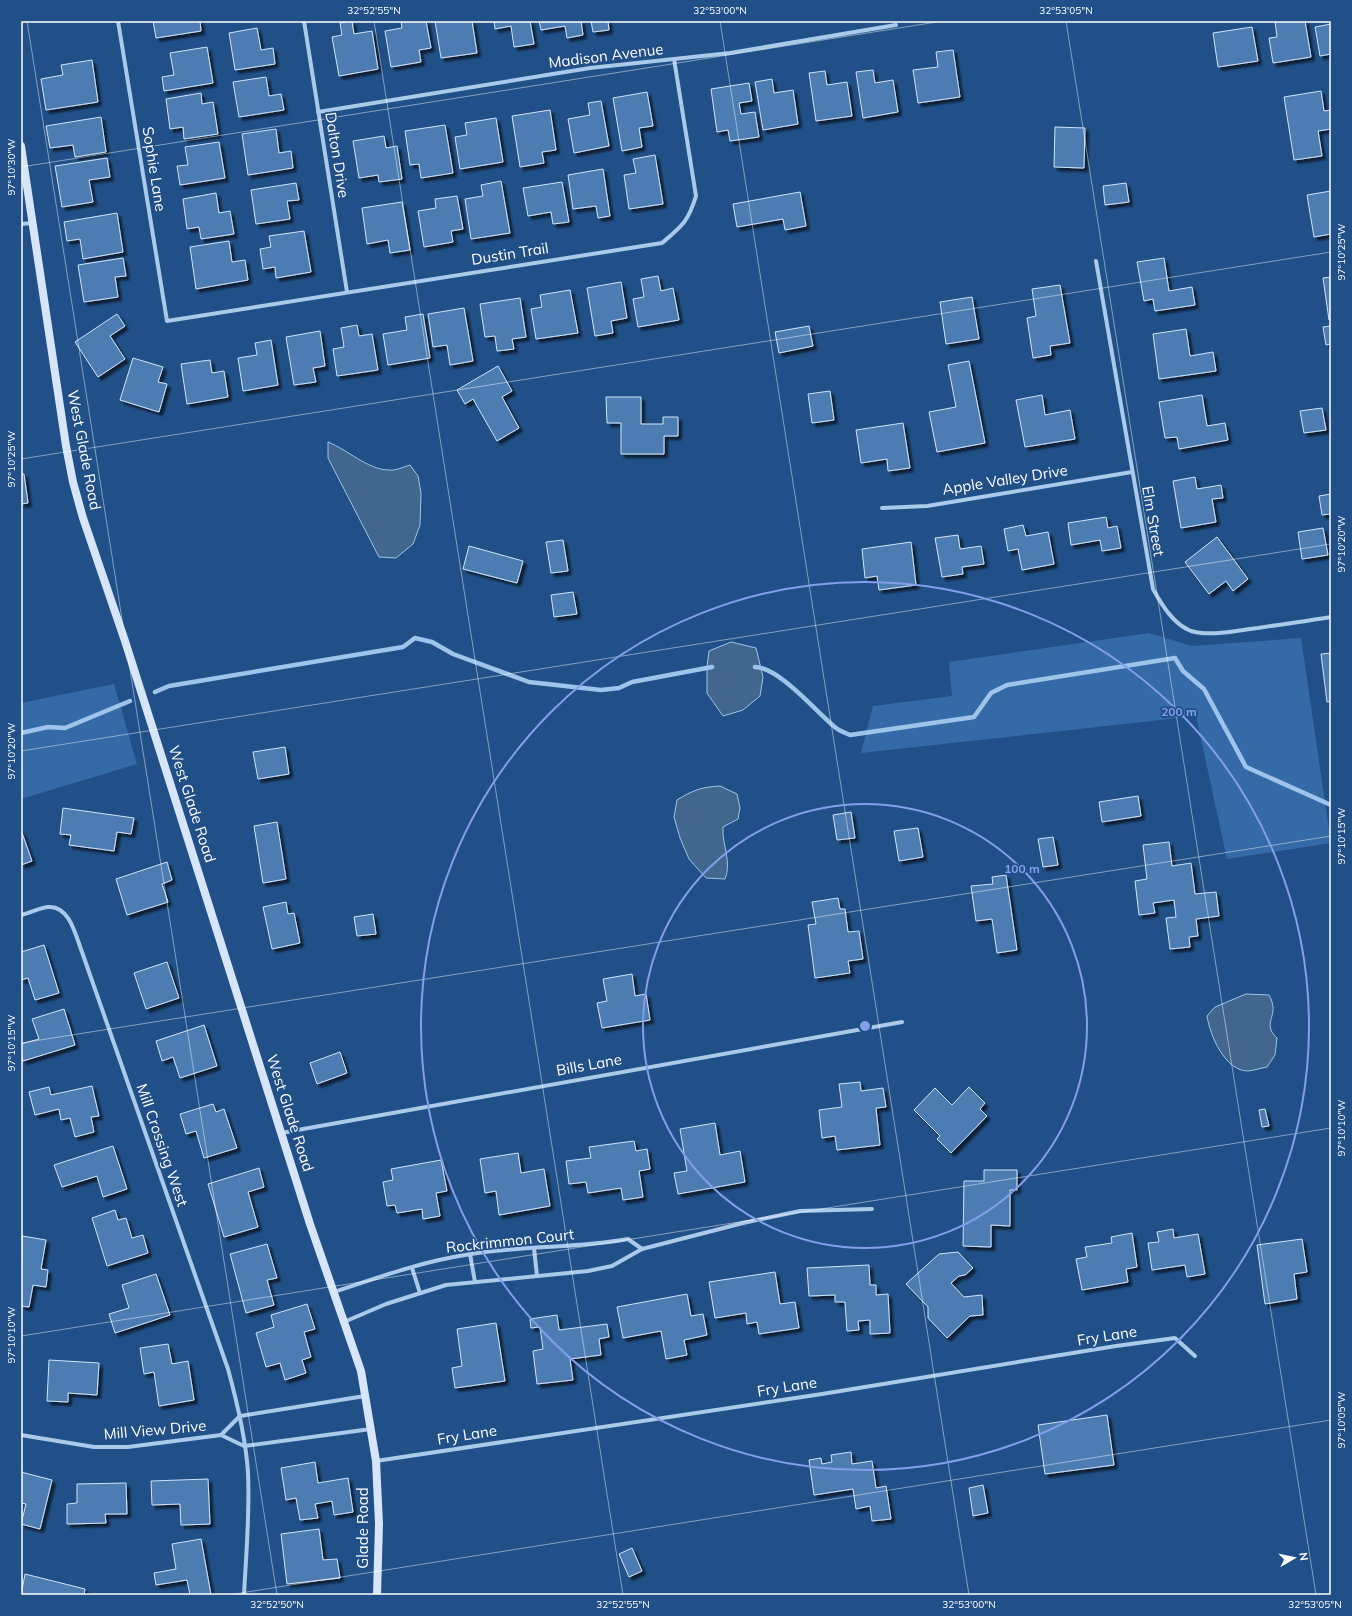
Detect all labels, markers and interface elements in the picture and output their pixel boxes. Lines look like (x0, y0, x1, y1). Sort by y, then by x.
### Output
text: 32°52'55"N (347, 4, 401, 17)
text: 32°53'00"N (693, 4, 747, 17)
text: 32°53'05"N (1039, 4, 1093, 17)
street label: Madison Avenue (548, 39, 664, 72)
street label: Dalton Drive (321, 111, 354, 199)
street label: Sophie Lane (138, 125, 171, 213)
text: 97°10'30"W (5, 139, 18, 195)
text: 97°10'25"W (1335, 224, 1348, 280)
street label: Dustin Trail (470, 238, 550, 269)
street label: West Glade Road (64, 388, 105, 512)
text: 97°10'25"W (5, 431, 18, 487)
street label: Apple Valley Drive (941, 460, 1069, 499)
street label: Elm Street (1138, 484, 1169, 558)
text: 97°10'20"W (1335, 516, 1348, 572)
text: 200 m (1161, 704, 1197, 719)
text: 97°10'20"W (5, 723, 18, 779)
street label: West Glade Road (165, 743, 220, 865)
text: 97°10'15"W (1335, 808, 1348, 864)
text: 100 m (1004, 861, 1040, 876)
text: 97°10'15"W (5, 1015, 18, 1071)
centre of rings (858, 1019, 872, 1033)
street label: Bills Lane (555, 1049, 623, 1080)
street label: West Glade Road (263, 1052, 318, 1174)
street label: Mill Crossing West (133, 1081, 192, 1209)
text: 97°10'10"W (1335, 1100, 1348, 1156)
street label: Rockrimmon Court (445, 1224, 575, 1257)
text: 97°10'10"W (5, 1307, 18, 1363)
street label: Fry Lane (1076, 1321, 1138, 1350)
street label: Fry Lane (756, 1372, 818, 1401)
text: 97°10'05"W (1335, 1392, 1348, 1448)
street label: Mill View Drive (103, 1416, 207, 1443)
street label: Fry Lane (436, 1420, 498, 1449)
street label: Glade Road (353, 1487, 372, 1569)
north arrow (1274, 1538, 1314, 1578)
text: N (1296, 1551, 1311, 1562)
text: 32°52'50"N (250, 1598, 304, 1611)
text: 32°52'55"N (596, 1598, 650, 1611)
text: 32°53'00"N (942, 1598, 996, 1611)
text: 32°53'05"N (1288, 1598, 1342, 1611)

